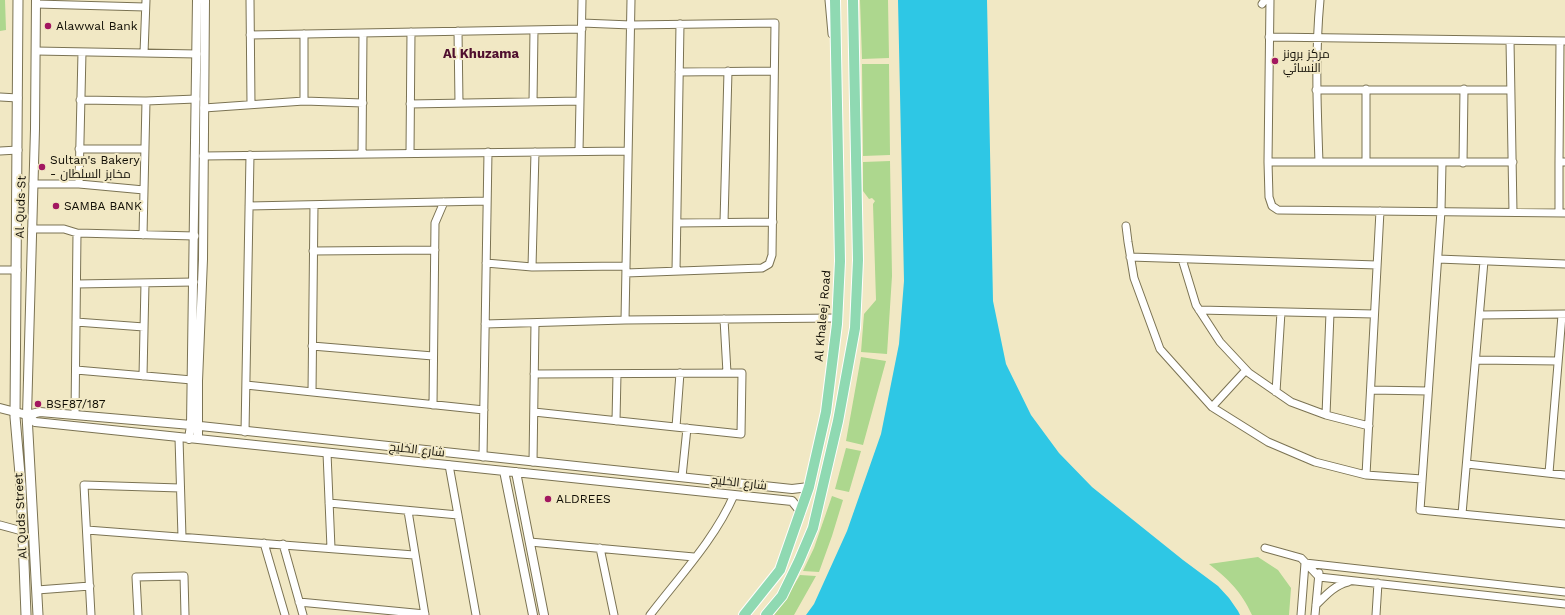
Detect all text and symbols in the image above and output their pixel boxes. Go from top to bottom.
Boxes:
place label: Alawwal Bank [56,19,138,33]
marker: Alawwal Bank [43,21,53,31]
district label: Al Khuzama [443,46,519,62]
place label: مركز برونز النسائي [1283,47,1330,75]
marker: مركز برونز النسائي [1270,56,1280,66]
place label: Sultan's Bakery - مخابز السلطان [50,153,140,181]
marker: Sultan's Bakery - مخابز السلطان [37,162,47,172]
street label: Al Quds St [13,175,29,239]
place label: SAMBA BANK [64,199,142,213]
marker: SAMBA BANK [51,201,61,211]
street label: Al Khaleej Road [812,270,834,362]
place label: BSF87/187 [46,397,105,411]
marker: BSF87/187 [33,399,43,409]
street label: شارع الخليج [388,440,446,460]
street label: Al Quds Street [12,473,30,559]
street label: شارع الخليج [710,473,768,493]
place label: ALDREES [556,492,611,506]
marker: ALDREES [543,494,553,504]

